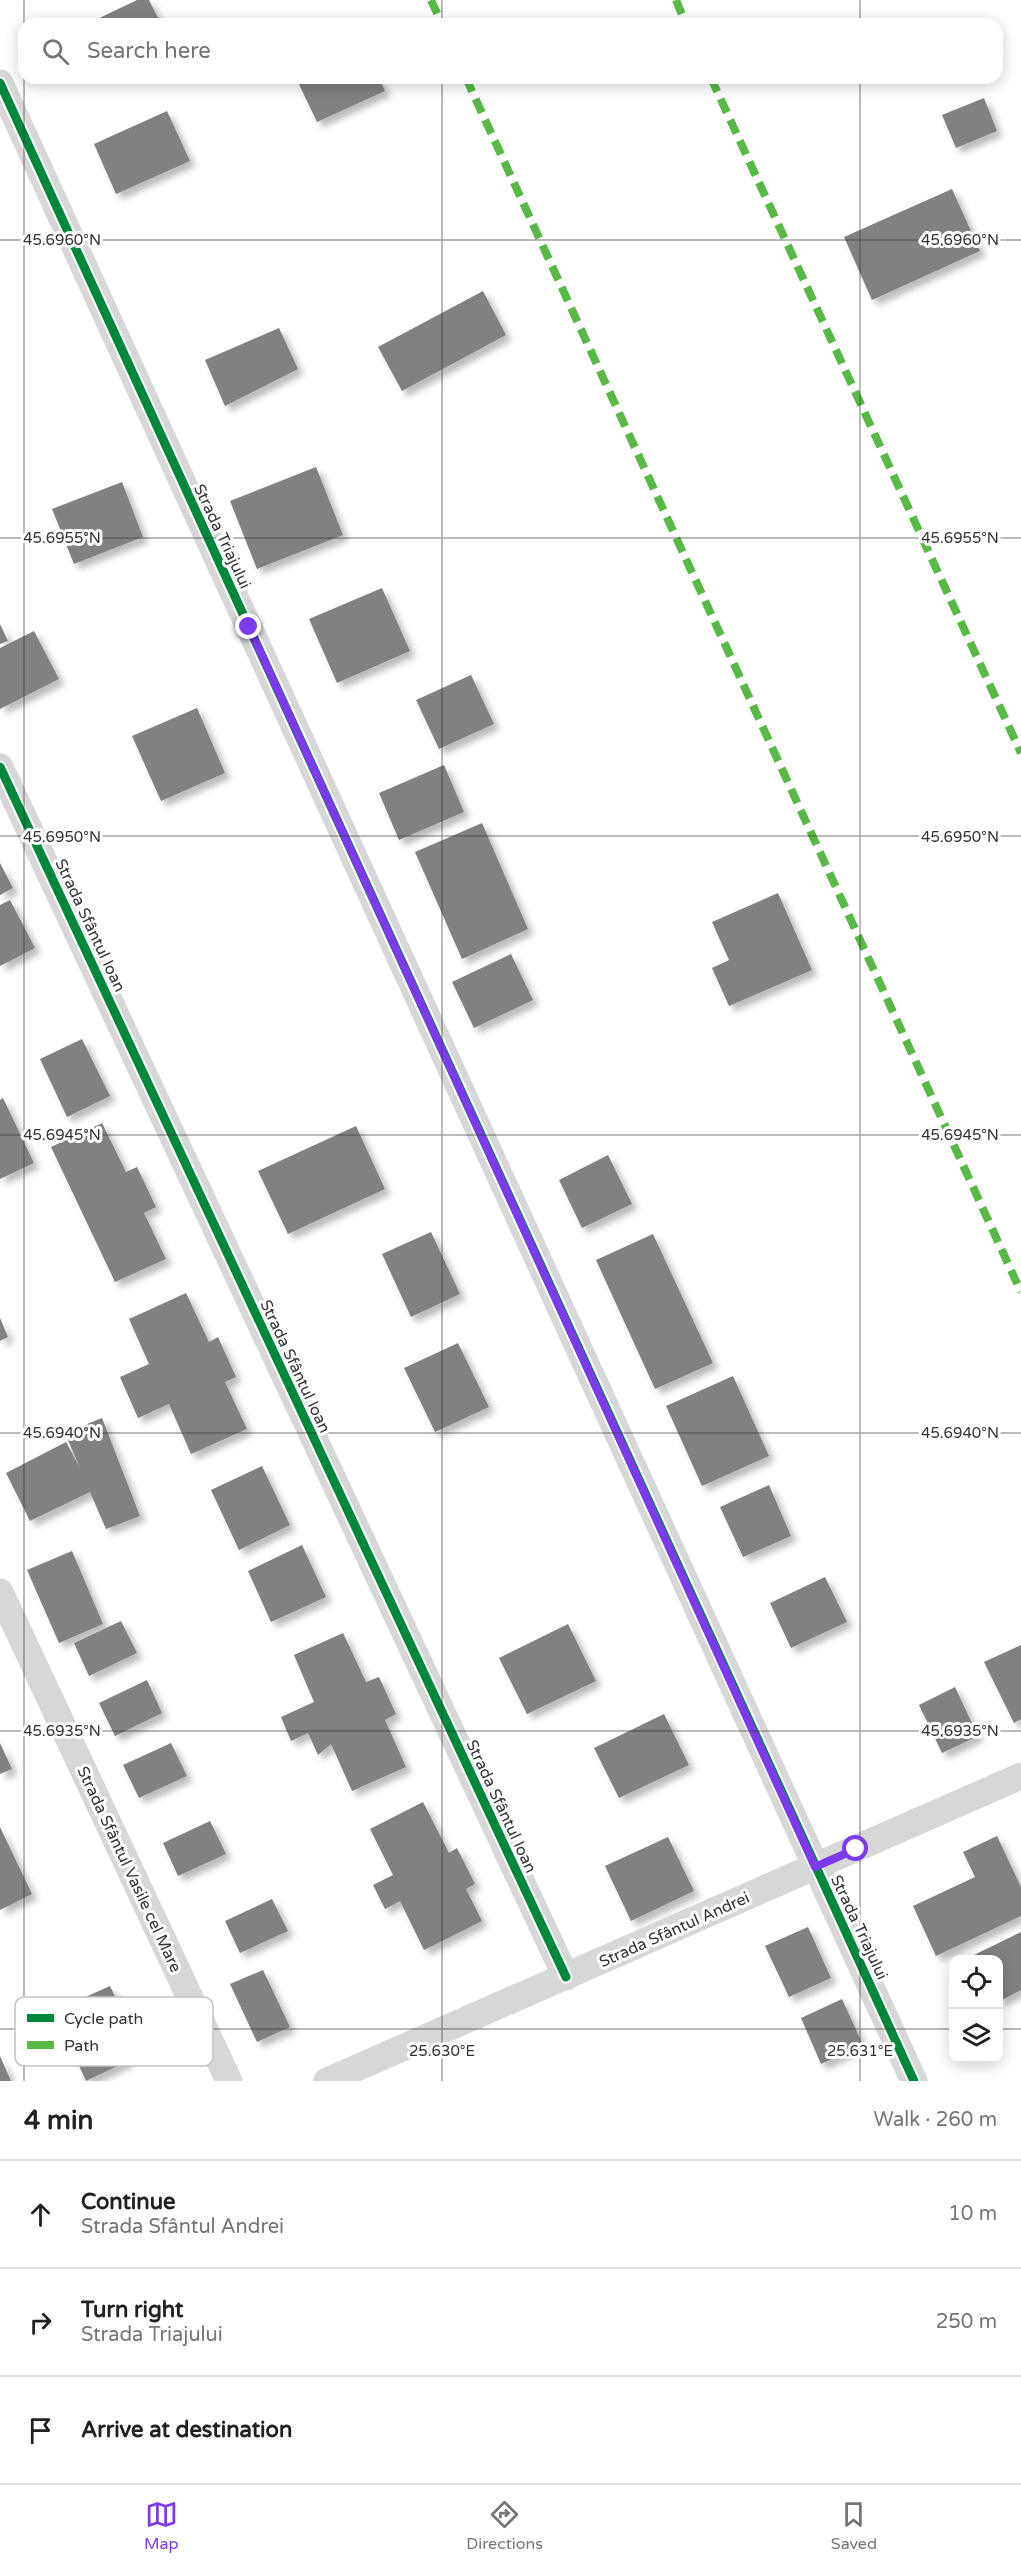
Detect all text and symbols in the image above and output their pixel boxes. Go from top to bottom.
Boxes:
search box [18,18,1003,84]
icon: search [39,35,72,68]
text: Search here [87,38,211,64]
text: 45.6960°N [23,231,101,249]
text: 45.6960°N [921,231,999,249]
street label: Strada Triajului [189,481,255,592]
text: 45.6955°N [23,529,101,547]
text: 45.6955°N [921,529,999,547]
route end [235,613,261,639]
text: 45.6950°N [23,828,101,846]
text: 45.6950°N [921,828,999,846]
street label: Strada Sfântul Ioan [50,856,130,995]
text: 45.6945°N [23,1126,101,1144]
text: 45.6945°N [921,1126,999,1144]
street label: Strada Sfântul Ioan [255,1297,335,1436]
text: 45.6940°N [23,1424,101,1442]
text: 45.6940°N [921,1424,999,1442]
text: 45.6935°N [23,1722,101,1740]
text: 45.6935°N [921,1722,999,1740]
street label: Strada Sfântul Ioan [461,1737,541,1876]
street label: Strada Sfântul Vasile cel Mare [72,1763,186,1976]
route start [842,1835,868,1861]
street label: Strada Triajului [826,1872,892,1983]
street label: Strada Sfântul Andrei [596,1888,753,1972]
map controls [949,1955,1003,2063]
button: locate [949,1955,1003,2009]
legend [15,1997,213,2066]
text: Cycle path [64,2009,143,2029]
button: layers [949,2009,1003,2063]
text: Path [64,2036,99,2056]
text: 25.630°E [409,2042,475,2060]
text: 25.631°E [827,2042,893,2060]
text: 4 min [24,2105,93,2136]
text: Walk · 260 m [874,2108,997,2132]
text: Continue [81,2189,176,2215]
icon: ahead [24,2198,57,2231]
text: 10 m [948,2202,997,2226]
text: Strada Sfântul Andrei [81,2215,284,2239]
text: Turn right [81,2297,183,2323]
icon: right [24,2306,57,2339]
text: 250 m [936,2310,997,2334]
text: Strada Triajului [81,2323,223,2347]
icon: arrive [24,2414,57,2447]
text: Arrive at destination [81,2417,292,2443]
tab: Map [144,2498,178,2554]
tab: Directions [466,2498,543,2554]
tab: Saved [831,2498,877,2554]

